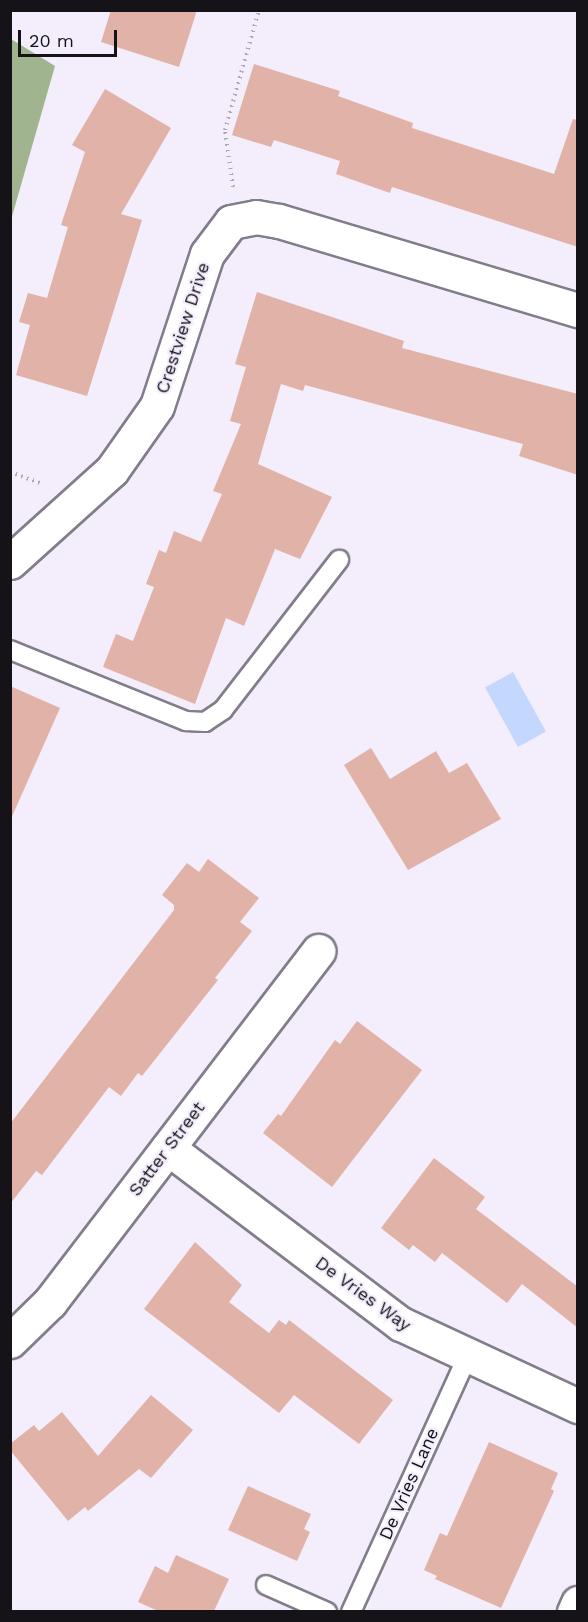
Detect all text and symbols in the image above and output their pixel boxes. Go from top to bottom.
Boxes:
scale bar [21,18,120,56]
text: 20 m [29,30,74,51]
street label: Crestview Drive [152,259,214,397]
street label: Satter Street [124,1097,210,1201]
street label: De Vries Way [310,1252,416,1336]
street label: De Vries Lane [374,1424,444,1544]

